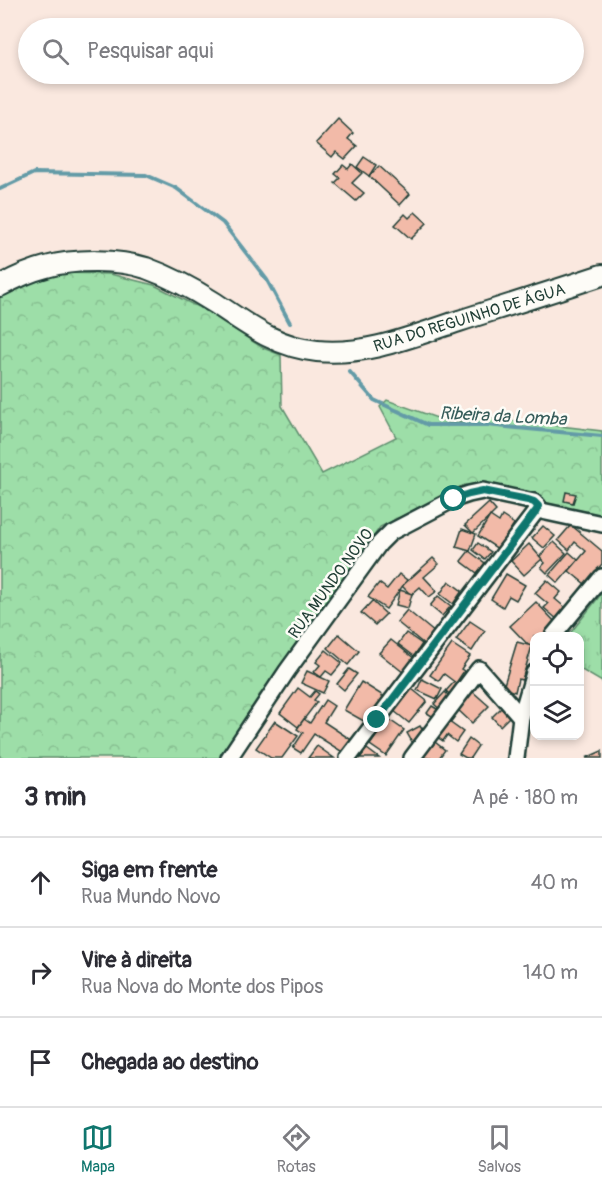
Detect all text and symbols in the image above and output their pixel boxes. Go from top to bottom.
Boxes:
search box [18,18,584,84]
icon: search [39,35,72,68]
text: Pesquisar aqui [87,37,213,65]
street label: RUA DO REGUINHO DE ÁGUA [371,279,568,357]
water label: Ribeira da Lomba [439,402,569,431]
route start [440,485,466,511]
street label: RUA MUNDO NOVO [284,525,377,642]
map controls [530,632,584,740]
button: locate [530,632,584,686]
button: layers [530,686,584,740]
route end [363,706,389,732]
text: 3 min [24,781,86,813]
text: A pé · 180 m [472,785,578,810]
text: Siga em frente [81,856,217,884]
icon: ahead [24,866,57,899]
text: 40 m [531,870,578,895]
text: Rua Mundo Novo [81,884,221,909]
text: Vire à direita [81,946,192,974]
icon: right [24,956,57,989]
text: 140 m [523,960,578,985]
text: Rua Nova do Monte dos Pipos [81,974,323,999]
icon: arrive [24,1046,57,1079]
text: Chegada ao destino [81,1048,259,1076]
tab: Mapa [81,1121,115,1177]
tab: Rotas [277,1121,316,1177]
tab: Salvos [478,1121,521,1177]

